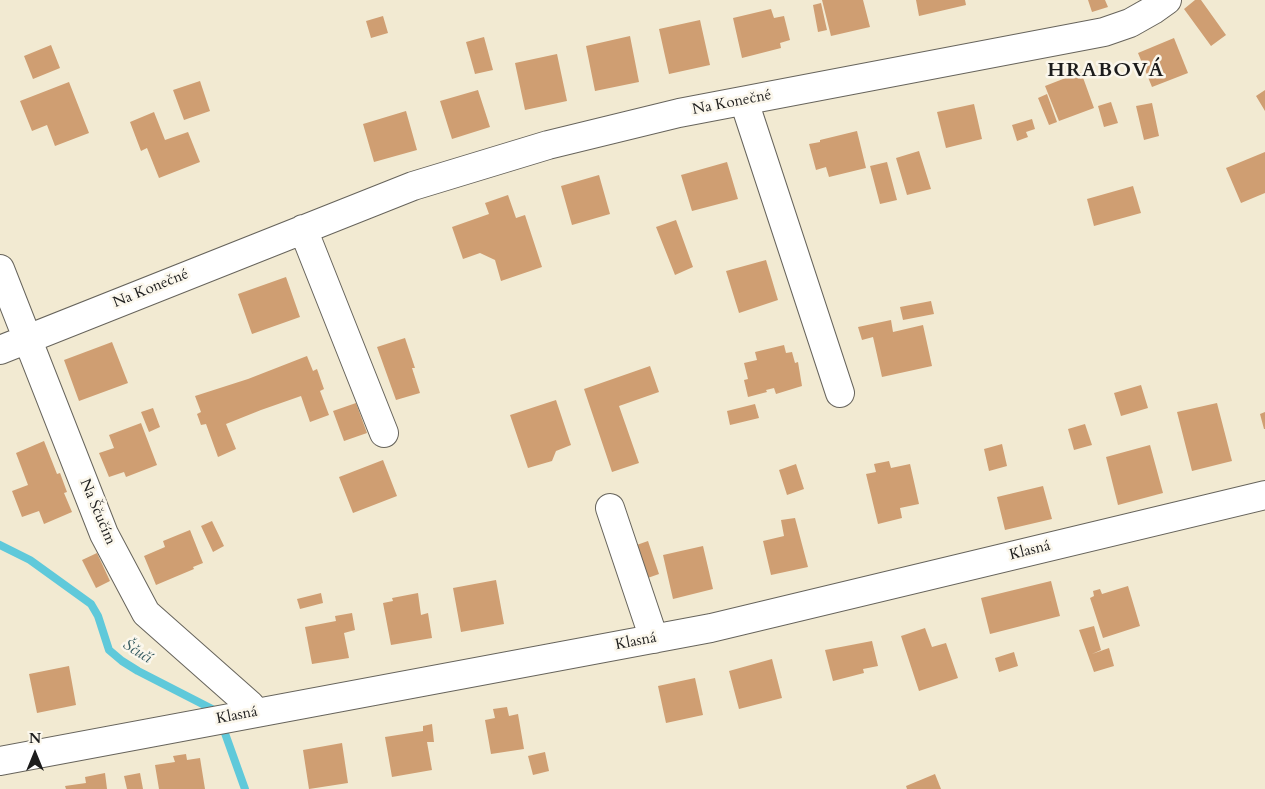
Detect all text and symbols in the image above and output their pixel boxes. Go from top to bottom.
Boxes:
district label: HRABOVÁ [1046,59,1166,83]
street label: Na Konečné [691,87,773,119]
street label: Na Konečné [110,266,192,312]
street label: Na Ščučím [75,476,119,548]
street label: Klasná [1008,537,1052,565]
street label: Klasná [614,629,658,655]
water label: Ščučí [119,636,155,668]
street label: Klasná [215,703,259,729]
north arrow [10,729,60,779]
text: N [29,729,41,748]

